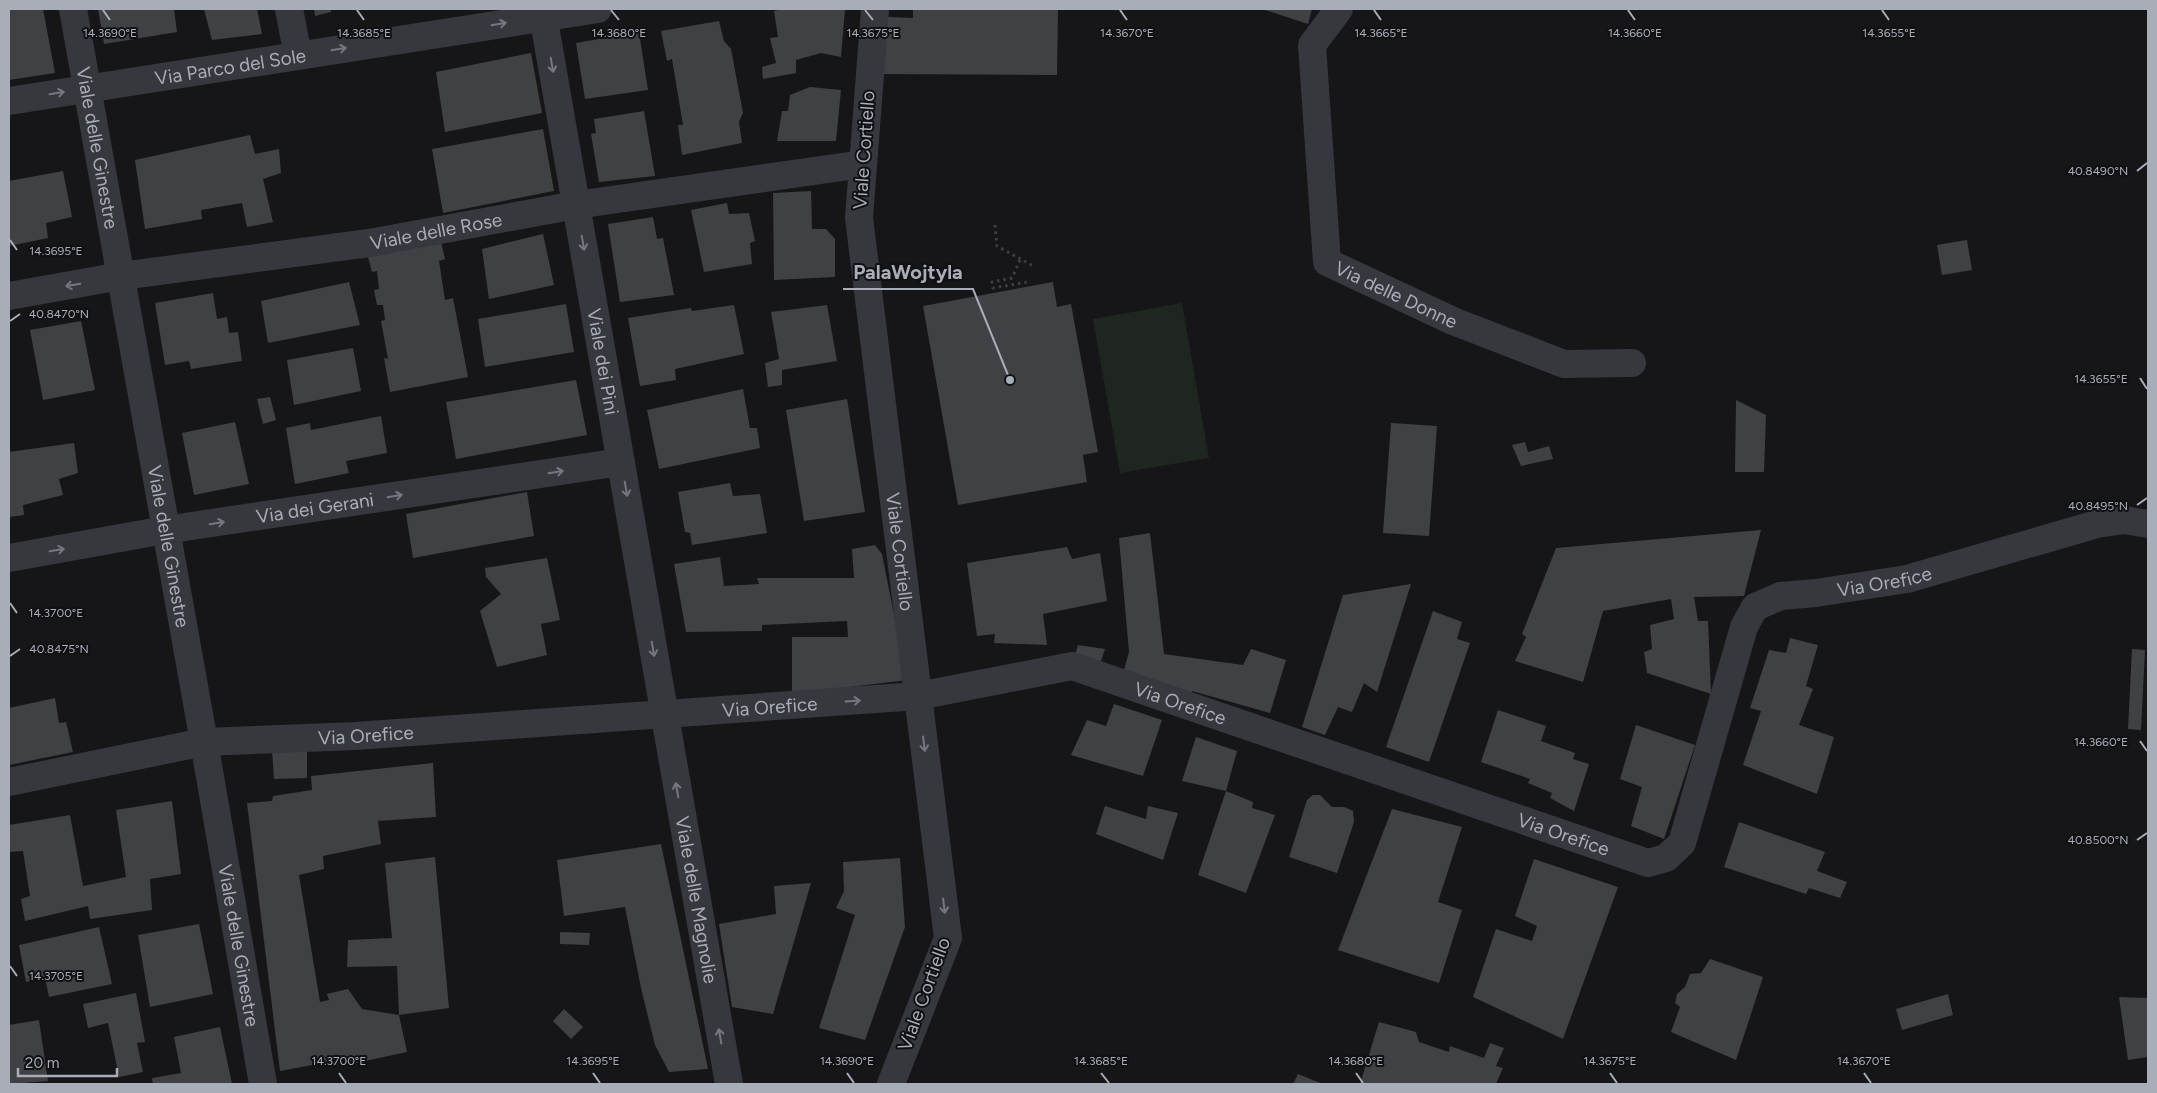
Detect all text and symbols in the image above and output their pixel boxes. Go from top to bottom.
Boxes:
one-way arrow [491,19,507,29]
text: 14.3690°E [83,26,137,40]
text: 14.3685°E [337,26,391,40]
text: 14.3680°E [592,26,646,40]
text: 14.3675°E [846,26,900,40]
text: 14.3670°E [1100,26,1154,40]
text: 14.3665°E [1354,26,1408,40]
text: 14.3660°E [1608,26,1662,40]
text: 14.3655°E [1862,26,1916,40]
street label: Via Parco del Sole [153,43,307,90]
one-way arrow [330,44,346,54]
one-way arrow [547,57,557,73]
street label: Viale delle Ginestre [72,65,124,231]
one-way arrow [49,88,65,98]
street label: Viale Cortiello [848,90,880,210]
text: 40.8490°N [2068,164,2128,178]
street label: Viale delle Rose [368,207,504,254]
one-way arrow [578,234,588,250]
text: 14.3695°E [29,244,83,258]
callout: PalaWojtyla [843,254,973,289]
street label: Via delle Donne [1331,256,1461,333]
text: PalaWojtyla [853,260,963,284]
one-way arrow [65,280,81,290]
text: 40.8470°N [29,307,89,321]
street label: Viale dei Pini [583,307,624,417]
text: 14.3655°E [2074,372,2128,386]
street label: Viale delle Ginestre [143,464,195,629]
one-way arrow [547,467,563,477]
one-way arrow [621,481,631,497]
street label: Via dei Gerani [254,488,375,528]
one-way arrow [387,491,403,501]
street label: Viale Cortiello [882,491,919,612]
text: 40.8495°N [2068,499,2128,513]
one-way arrow [209,517,225,527]
one-way arrow [48,544,64,554]
street label: Via Orefice [1835,561,1934,601]
text: 14.3700°E [29,606,83,620]
one-way arrow [649,641,659,657]
text: 40.8475°N [29,642,89,656]
street label: Via Orefice [1131,677,1229,729]
street label: Via Orefice [721,692,818,721]
one-way arrow [844,696,860,705]
street label: Via Orefice [318,720,414,749]
text: 14.3660°E [2074,735,2128,749]
one-way arrow [919,736,929,752]
one-way arrow [672,782,682,798]
street label: Via Orefice [1515,808,1613,860]
street label: Viale delle Magnolie [671,814,723,985]
text: 40.8500°N [2067,833,2129,847]
street label: Viale delle Ginestre [214,862,264,1028]
one-way arrow [939,897,949,913]
street label: Viale Cortiello [893,934,955,1054]
text: 14.3705°E [29,969,83,983]
one-way arrow [715,1029,725,1045]
scale bar [18,1046,116,1078]
text: 20 m [25,1054,59,1072]
text: 14.3700°E [312,1054,366,1068]
text: 14.3695°E [566,1054,620,1068]
text: 14.3690°E [820,1054,874,1068]
text: 14.3685°E [1074,1054,1128,1068]
text: 14.3680°E [1329,1054,1383,1068]
text: 14.3675°E [1583,1054,1637,1068]
text: 14.3670°E [1837,1054,1891,1068]

